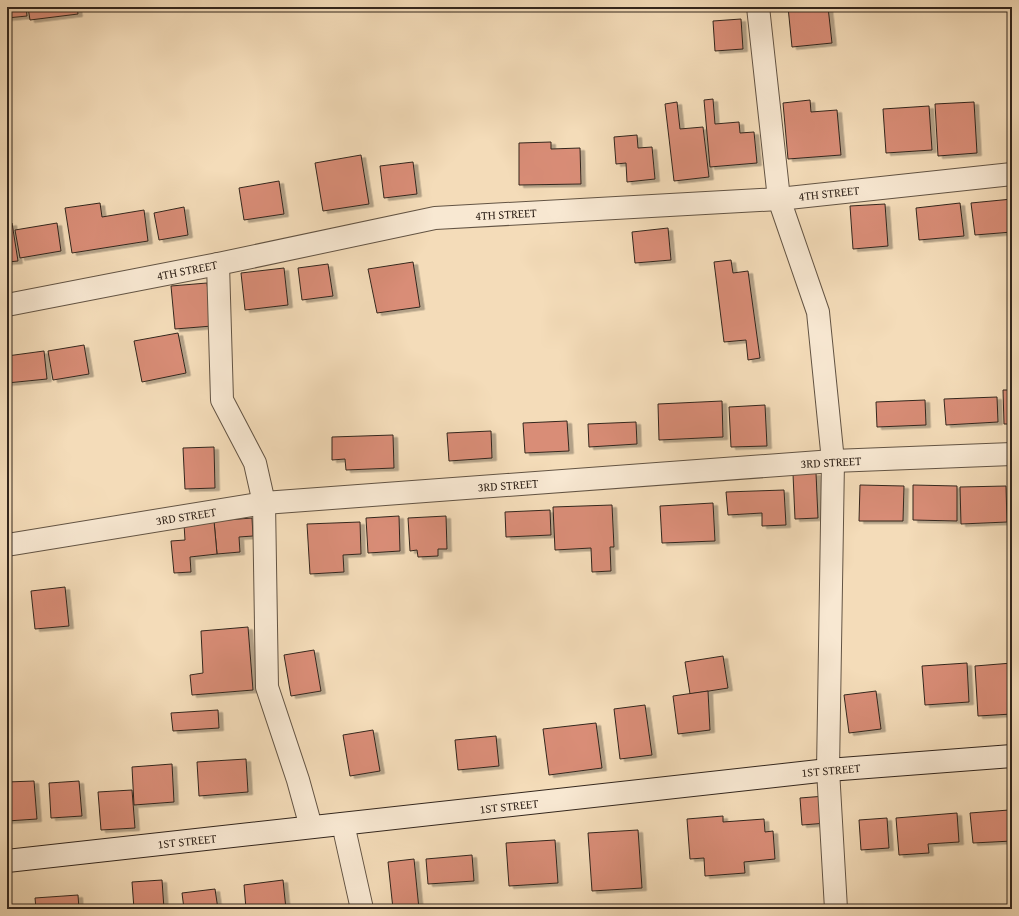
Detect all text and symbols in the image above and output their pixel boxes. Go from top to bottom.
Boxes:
street label: 4TH STREET [798,181,861,205]
street label: 4TH STREET [475,204,537,224]
street label: 4TH STREET [155,256,219,284]
street label: 3RD STREET [800,452,862,472]
street label: 3RD STREET [477,474,539,496]
street label: 3RD STREET [155,503,218,529]
street label: 1ST STREET [801,759,862,781]
street label: 1ST STREET [479,794,540,818]
street label: 1ST STREET [157,829,218,853]

